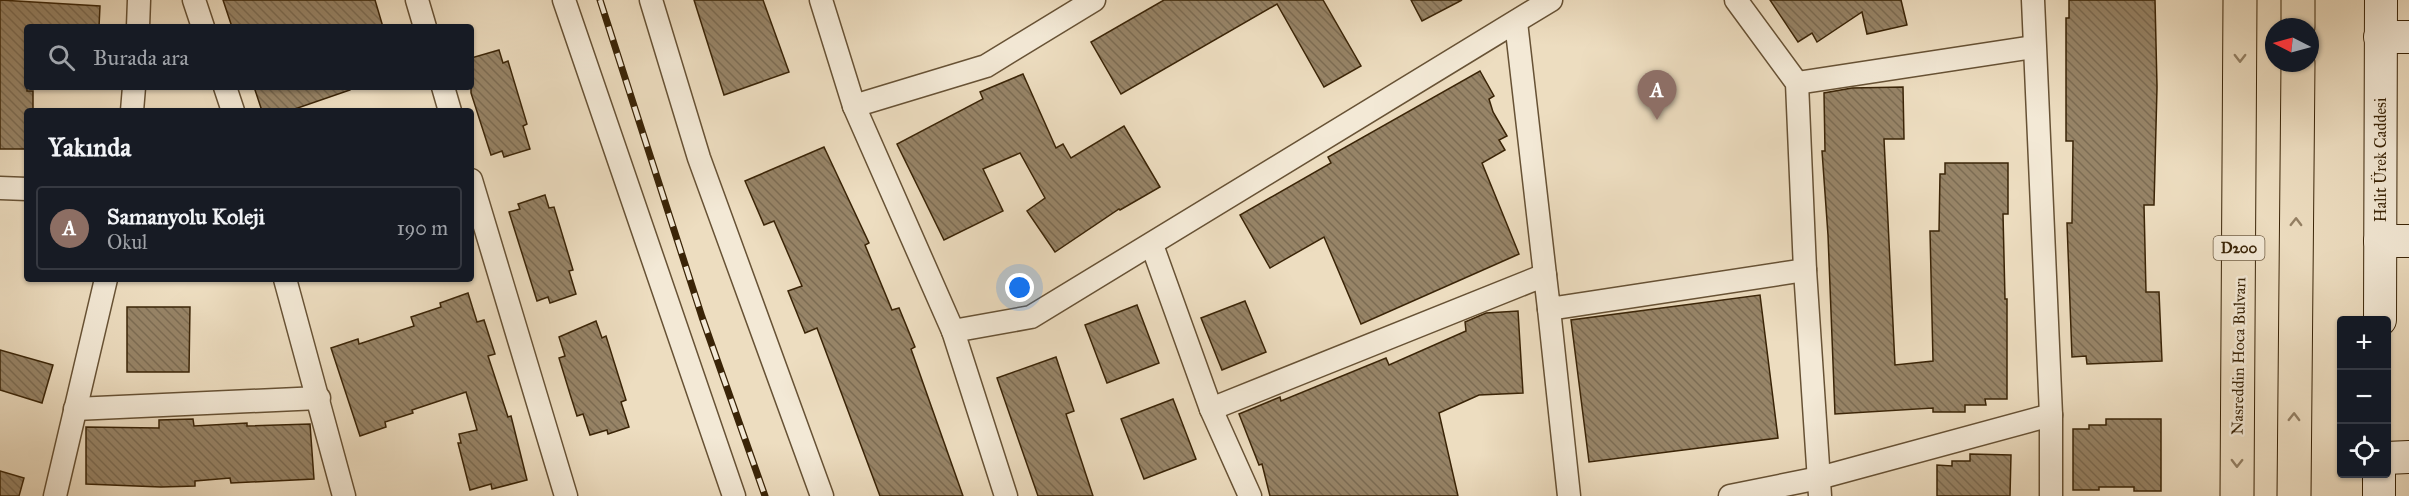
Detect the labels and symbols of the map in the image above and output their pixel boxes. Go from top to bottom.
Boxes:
north arrow [2265,18,2319,72]
one-way arrow [2234,54,2246,63]
pin: A [1638,70,1676,120]
street label: Halit Ürek Caddesi [2370,97,2390,222]
one-way arrow [2290,217,2302,226]
road number: D200 [2214,236,2264,260]
your location [1005,273,1034,302]
street label: Nasreddin Hoca Bulvarı [2228,276,2249,435]
one-way arrow [2288,412,2300,421]
one-way arrow [2231,459,2243,468]

